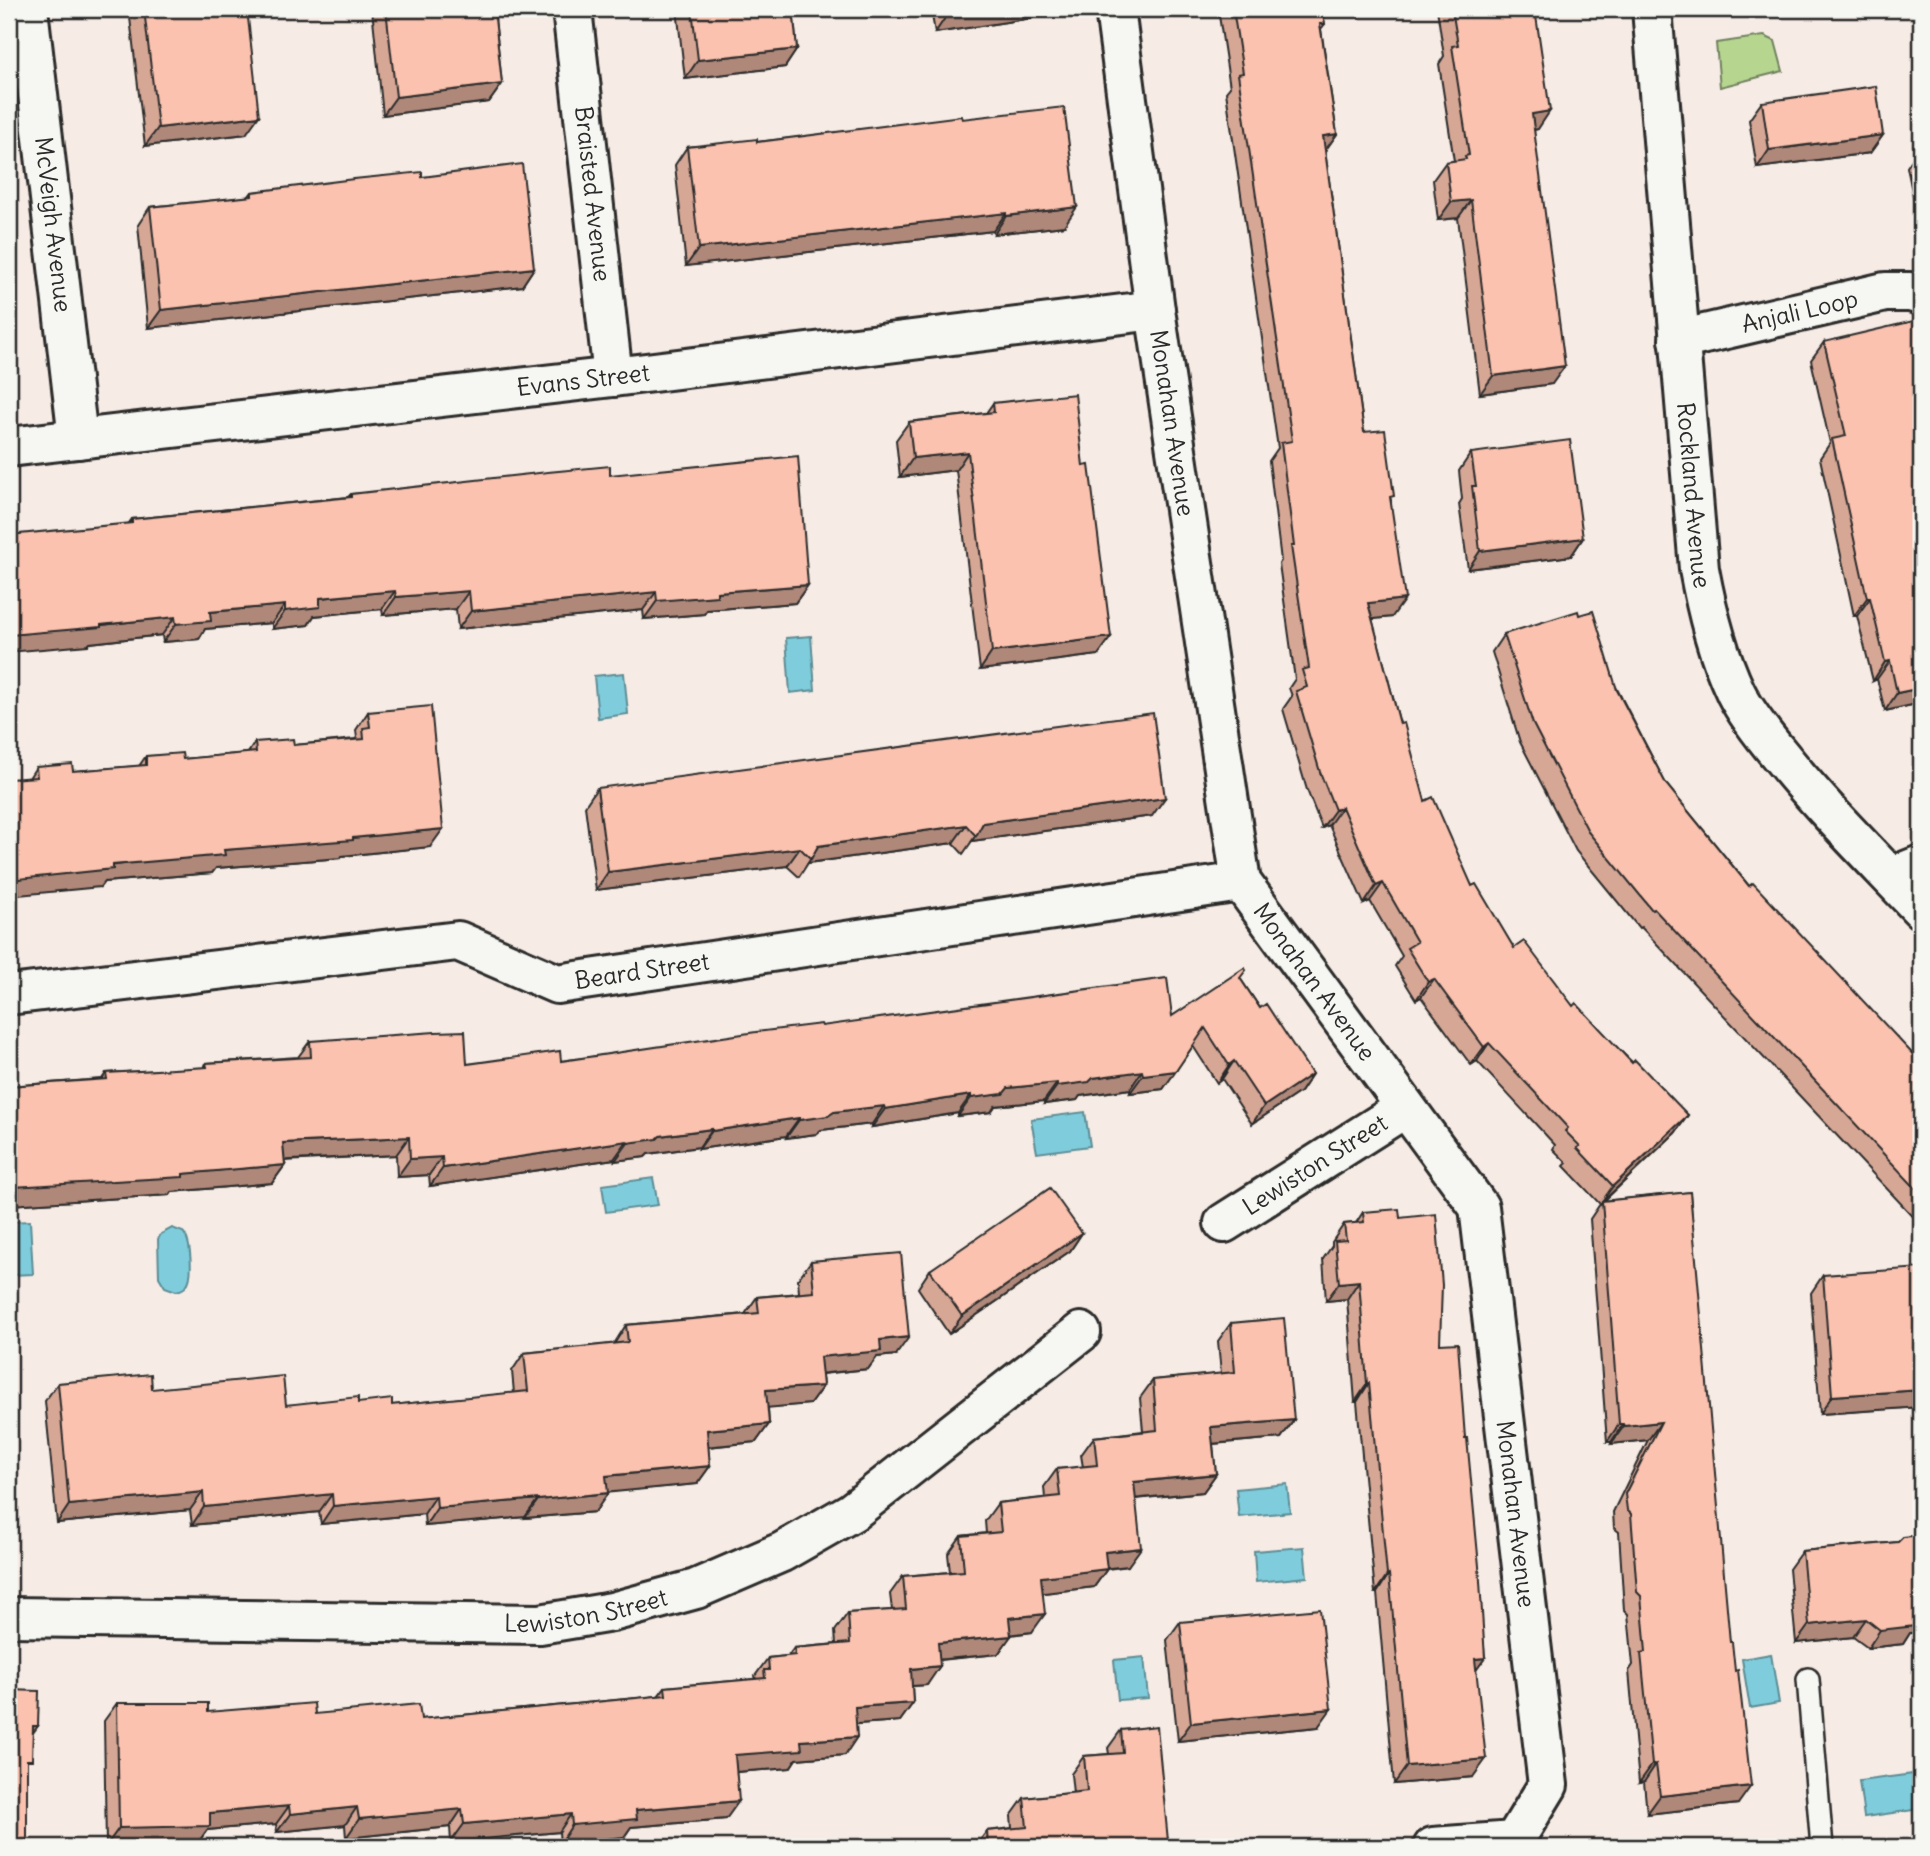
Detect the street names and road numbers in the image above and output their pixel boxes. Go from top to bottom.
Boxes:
street label: Braisted Avenue [569,104,618,283]
street label: McVeigh Avenue [29,135,79,314]
street label: Anjali Loop [1738,283,1861,339]
street label: Monahan Avenue [1144,328,1202,518]
street label: Evans Street [515,357,651,402]
street label: Rockland Avenue [1671,401,1718,591]
street label: Monahan Avenue [1247,897,1383,1066]
street label: Beard Street [572,945,711,995]
street label: Lewiston Street [1237,1107,1393,1221]
street label: Monahan Avenue [1491,1419,1543,1609]
street label: Lewiston Street [504,1582,671,1638]

